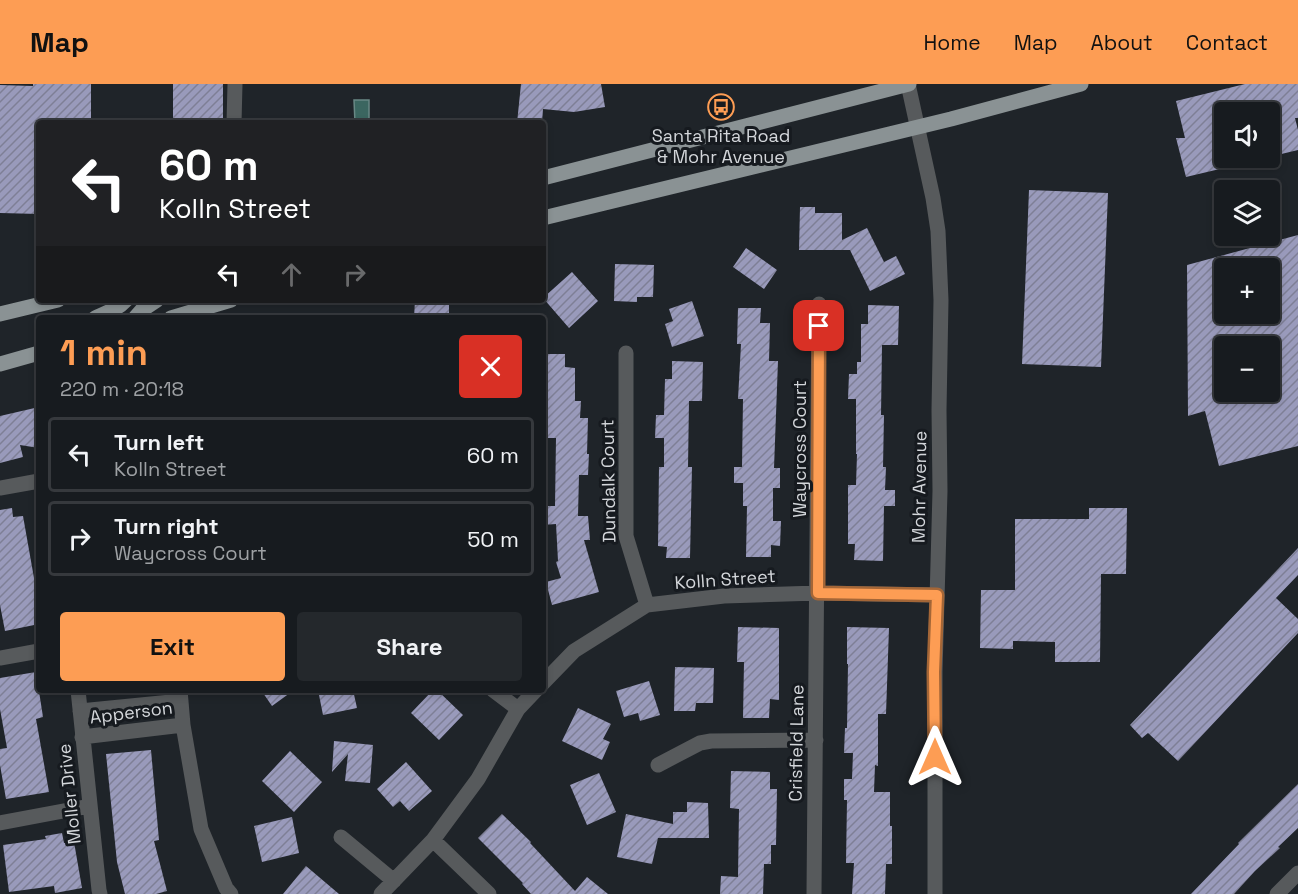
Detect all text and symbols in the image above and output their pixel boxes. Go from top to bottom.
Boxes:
text: Map [30,24,89,60]
text: Home [923,29,981,56]
text: Map [1014,29,1058,56]
text: About [1091,29,1153,56]
text: Contact [1186,29,1268,56]
bus stop icon: Santa Rita Road & Mohr Avenue [706,92,736,122]
map controls [1214,102,1280,402]
button: sound [1214,102,1280,168]
place label: Santa Rita Road & Mohr Avenue [652,124,790,168]
text: 60 m [159,139,259,192]
icon: left [60,144,138,222]
button: layers [1214,180,1280,246]
text: Kolln Street [159,191,311,226]
icon: left [212,258,245,291]
icon: ahead [275,258,308,291]
icon: right [338,258,371,291]
button: + [1214,258,1280,324]
pin [793,300,844,351]
icon: arrive [802,309,835,342]
text: 1 min [60,330,148,376]
button: close [459,335,522,398]
button: − [1214,336,1280,402]
text: 220 m · 20:18 [60,376,184,402]
street label: Waycross Court [788,380,811,518]
street label: Dundalk Court [595,419,621,543]
text: Turn left [114,428,204,456]
street label: Mohr Avenue [907,431,931,543]
icon: left [63,438,96,471]
text: 60 m [467,441,519,469]
text: Kolln Street [114,456,226,482]
text: Turn right [114,512,219,540]
icon: right [63,522,96,555]
text: 50 m [467,525,519,553]
text: Waycross Court [114,540,267,566]
street label: Kolln Street [674,564,776,594]
button: Exit [60,612,285,681]
button: Share [297,612,522,681]
street label: Crisfield Lane [783,684,809,802]
street label: Apperson [88,696,174,728]
position arrow [903,725,967,789]
street label: Moller Drive [52,743,86,845]

